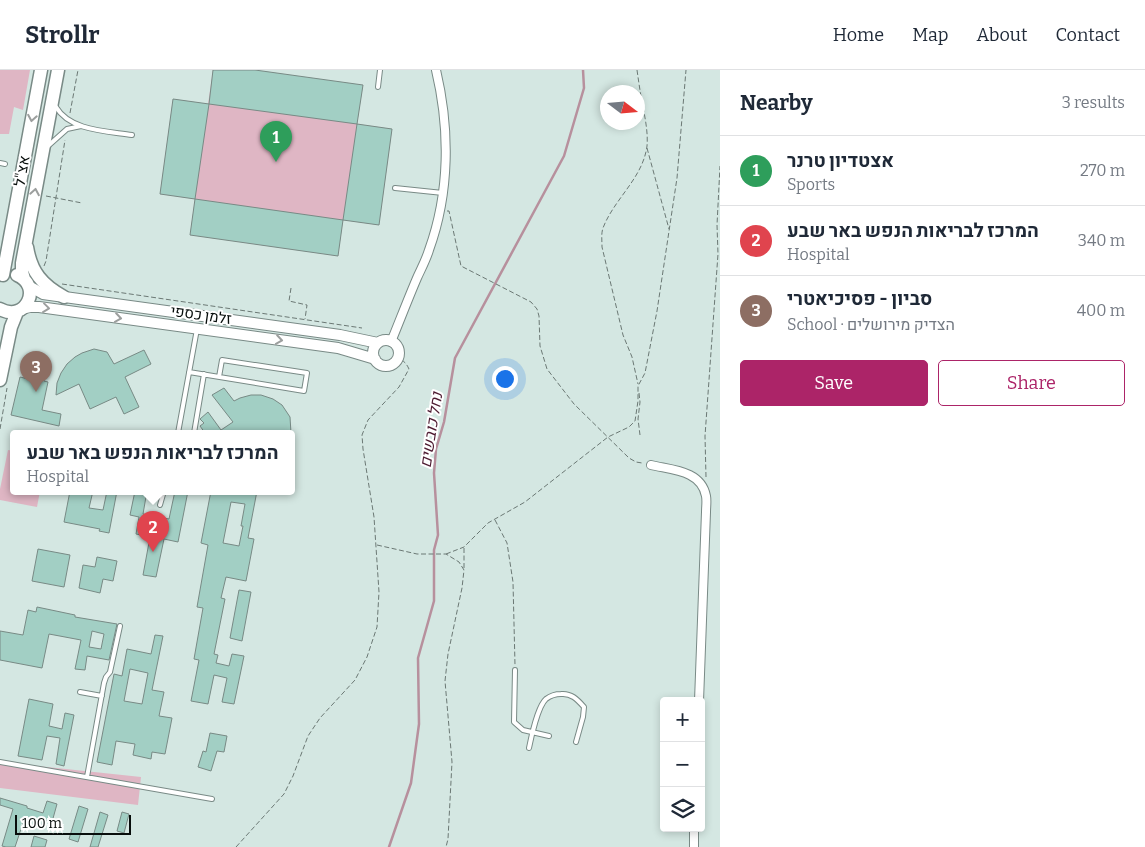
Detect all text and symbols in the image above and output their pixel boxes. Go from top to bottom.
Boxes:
text: Strollr [25,21,100,49]
text: Home [833,24,884,46]
text: Map [912,24,948,46]
text: About [976,24,1027,46]
text: Contact [1055,24,1120,46]
north arrow [600,85,645,130]
text: Nearby [740,90,813,116]
text: 3 results [1062,93,1125,112]
one-way arrow [27,114,38,122]
pin: 1 [260,121,292,162]
text: אצטדיון טרנר [787,149,894,172]
street label: אצ"ל [10,154,34,188]
text: 1 [753,161,759,180]
text: 270 m [1080,161,1125,180]
text: Sports [787,175,835,194]
one-way arrow [30,187,40,196]
text: המרכז לבריאות הנפש באר שבע [787,219,1039,242]
text: 2 [751,231,761,250]
text: 340 m [1078,231,1125,250]
text: Hospital [787,245,850,264]
text: סביון - פסיכיאטרי [787,287,932,310]
text: 3 [751,301,761,320]
text: 400 m [1077,301,1125,320]
one-way arrow [42,302,50,313]
street label: זלמן כספי [169,302,233,328]
one-way arrow [114,313,122,323]
text: School · הצדיק מירושלים [787,315,955,334]
one-way arrow [275,334,283,345]
pin: 3 [20,351,52,392]
button: Save [740,360,928,406]
button: Share [938,360,1125,406]
your location [492,366,518,392]
water label: נחל כובשים [416,390,447,469]
popup [10,430,295,495]
text: המרכז לבריאות הנפש באר שבע [27,441,278,464]
text: Hospital [27,467,89,486]
pin: 2 [137,511,169,552]
map controls [660,697,705,832]
button: + [660,697,705,742]
button: − [660,742,705,787]
button: layers [660,787,705,832]
scale bar [15,812,131,835]
text: 100 m [22,815,62,832]

